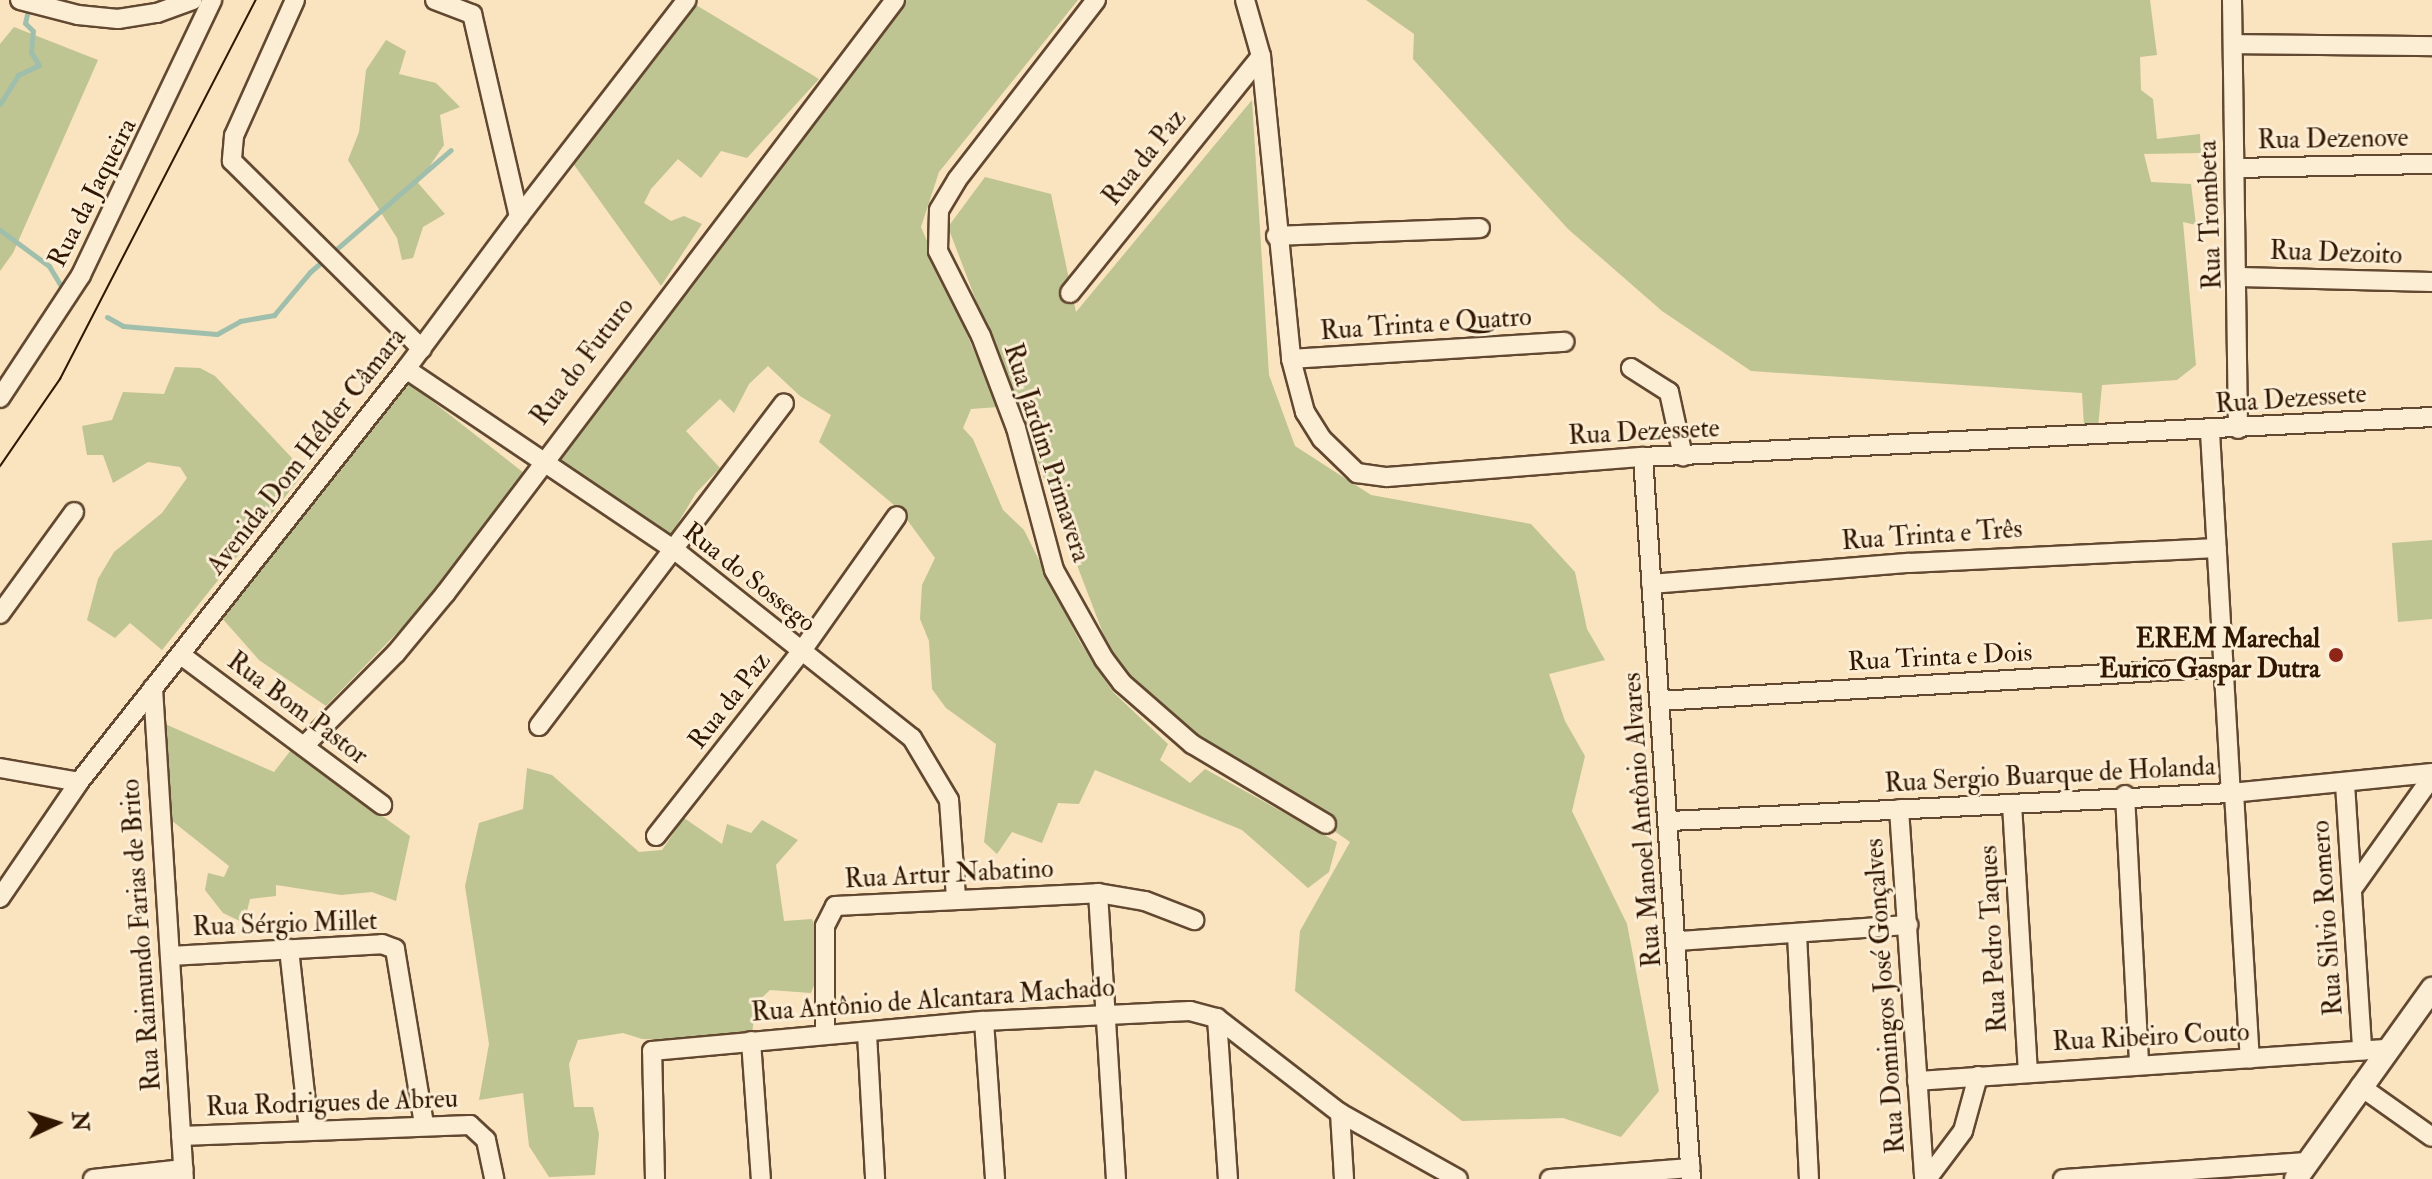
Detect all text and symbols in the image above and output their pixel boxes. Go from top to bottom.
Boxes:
street label: Rua da Paz [1097,104,1193,212]
street label: Rua da Jaqueira [42,113,144,273]
street label: Rua Dezenove [2257,123,2409,157]
street label: Rua Trombeta [2193,140,2229,290]
street label: Rua Dezoito [2269,236,2403,272]
street label: Rua do Futuro [525,292,641,432]
street label: Rua Trinta e Quatro [1319,302,1533,348]
street label: Avenida Dom Hélder Câmara [201,322,413,582]
street label: Rua Jardim Primavera [996,340,1096,566]
street label: Rua Dezessete [2214,379,2368,421]
street label: Rua Dezessete [1568,413,1720,453]
street label: Rua Trinta e Três [1841,514,2023,558]
street label: Rua do Sossego [676,517,822,639]
place label: EREM Marechal Eurico Gaspar Dutra [2099,624,2320,686]
street label: Rua Trinta e Dois [1847,638,2033,678]
street label: Rua Bom Pastor [221,646,373,772]
street label: Rua da Paz [682,646,778,756]
marker: EREM Marechal Eurico Gaspar Dutra [2327,646,2345,664]
street label: Rua Manoel Antônio Alvares [1617,671,1669,969]
street label: Rua Sergio Buarque de Holanda [1884,752,2216,800]
street label: Rua Raimundo Farias de Brito [116,778,168,1092]
street label: Rua Silvio Romero [2306,819,2350,1017]
street label: Rua Domingos José Gonçalves [1859,837,1913,1155]
street label: Rua Pedro Taques [1974,844,2014,1034]
street label: Rua Artur Nabatino [844,854,1054,896]
street label: Rua Sérgio Millet [192,906,378,944]
street label: Rua Antônio de Alcantara Machado [750,973,1116,1029]
street label: Rua Ribeiro Couto [2052,1017,2250,1059]
north arrow [16,1083,96,1163]
street label: Rua Rodrigues de Abreu [205,1084,459,1124]
text: N [65,1111,95,1132]

